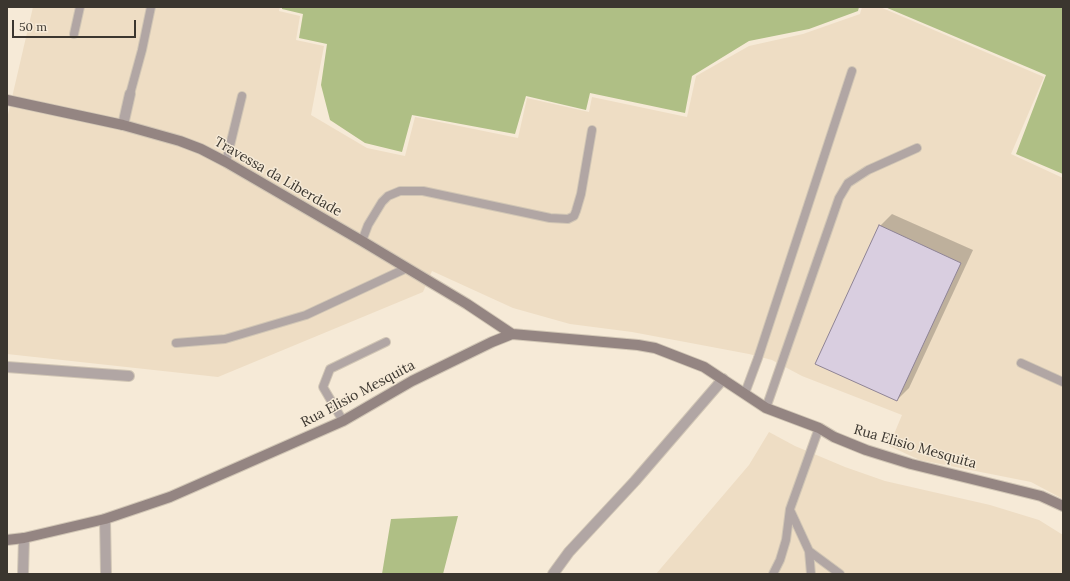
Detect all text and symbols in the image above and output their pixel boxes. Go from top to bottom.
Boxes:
scale bar [14,12,138,38]
text: 50 m [19,19,47,34]
street label: Travessa da Liberdade [211,134,345,220]
street label: Rua Elisio Mesquita [298,357,418,431]
street label: Rua Elisio Mesquita [852,421,978,473]

